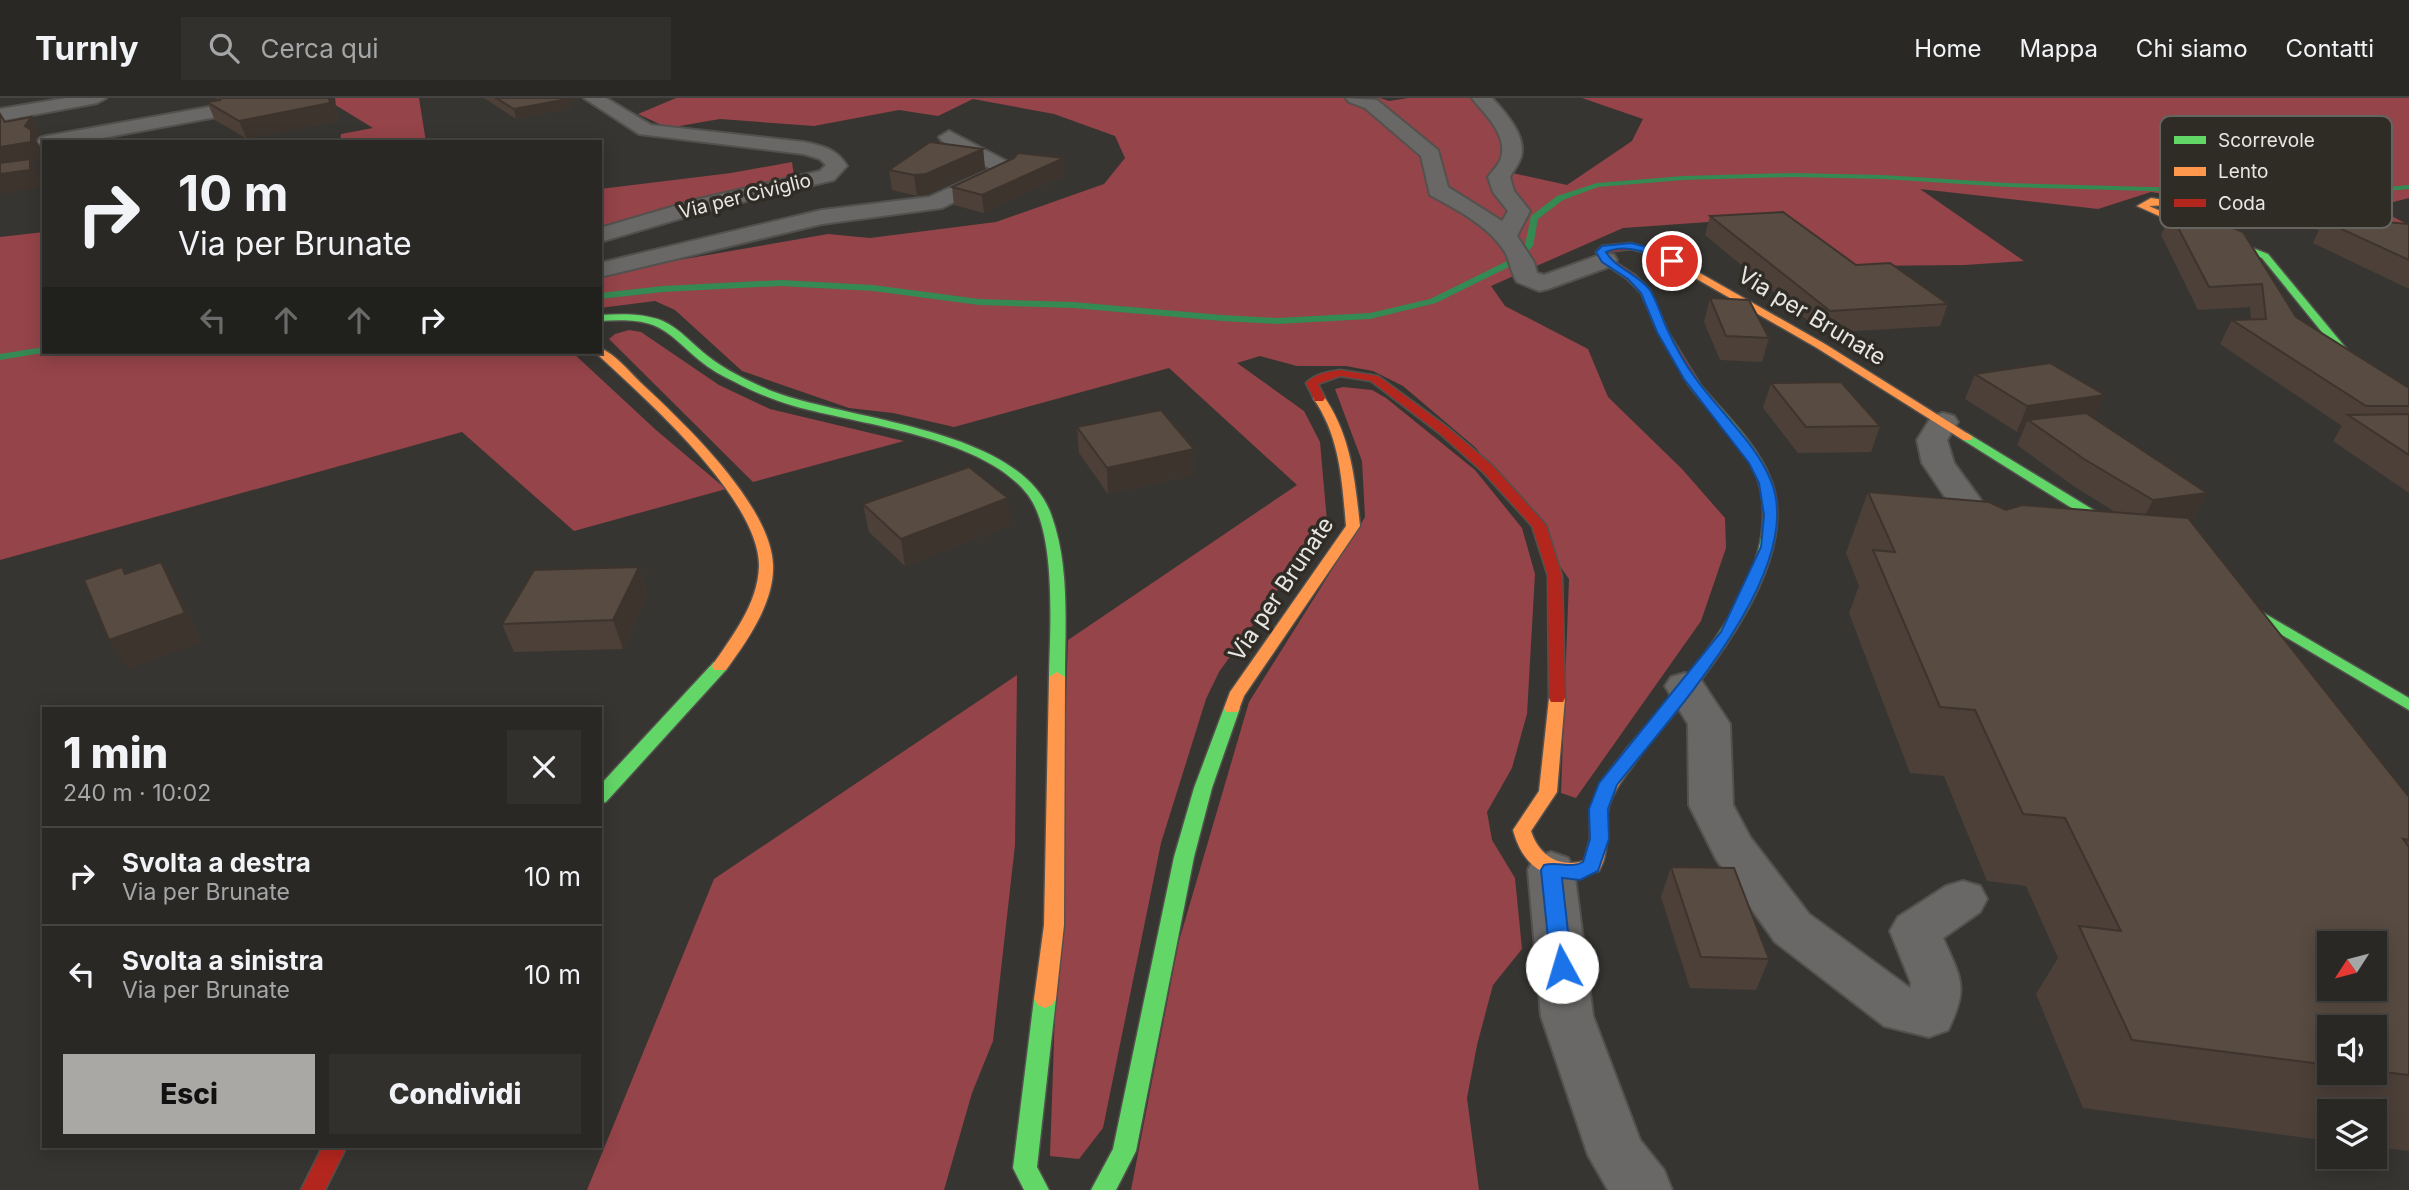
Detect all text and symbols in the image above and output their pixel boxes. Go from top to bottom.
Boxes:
search box [181,17,671,80]
text: Turnly [35,28,139,68]
icon: search [205,29,243,67]
text: Cerca qui [261,33,379,64]
text: Home [1914,34,1982,63]
text: Mappa [2020,34,2098,63]
text: Chi siamo [2136,34,2248,63]
text: Contatti [2286,34,2374,63]
legend [2160,116,2392,228]
text: Scorrevole [2218,129,2315,152]
text: Lento [2218,160,2268,183]
text: 10 m [178,164,289,223]
icon: right [63,168,154,259]
street label: Via per Civiglio [677,169,813,223]
text: Coda [2218,192,2266,215]
text: Via per Brunate [178,224,412,263]
pin [1642,231,1702,291]
icon: arrive [1653,242,1691,280]
street label: Via per Brunate [1733,261,1891,371]
icon: left [194,301,232,339]
icon: ahead [267,301,305,339]
icon: ahead [340,301,378,339]
icon: right [413,301,451,339]
street label: Via per Brunate [1222,512,1340,666]
text: 1 min [63,727,168,778]
button: close [507,730,581,804]
text: 240 m · 10:02 [63,779,211,807]
text: Svolta a destra [122,847,311,878]
icon: right [63,857,101,895]
text: 10 m [524,861,581,892]
text: Via per Brunate [122,878,290,906]
position arrow [1525,930,1599,1004]
north arrow [2317,931,2387,1001]
map controls [2317,931,2387,1169]
text: Svolta a sinistra [122,945,324,976]
icon: left [63,955,101,993]
text: 10 m [524,959,581,990]
text: Via per Brunate [122,976,290,1004]
button: sound [2317,1015,2387,1085]
button: Esci [63,1054,315,1134]
button: Condividi [329,1054,581,1134]
button: layers [2317,1099,2387,1169]

